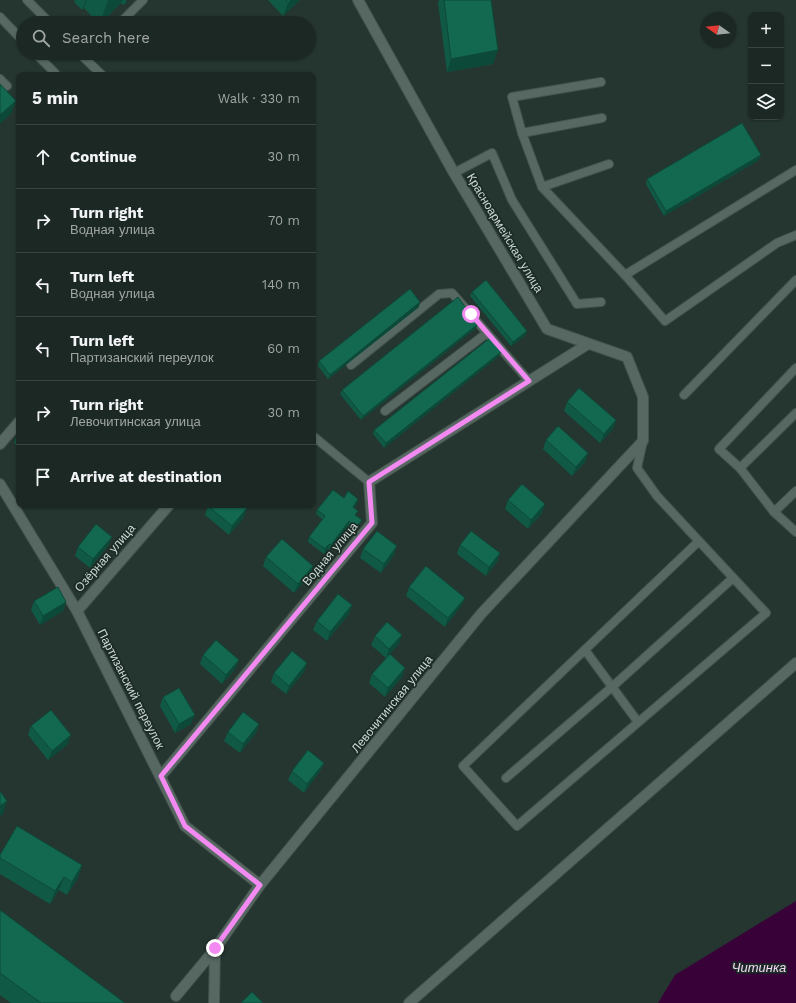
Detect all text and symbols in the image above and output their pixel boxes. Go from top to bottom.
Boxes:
north arrow [700,12,736,48]
map controls [748,12,784,120]
button: + [748,12,784,48]
search box [16,16,316,60]
icon: search [30,27,52,49]
text: Search here [62,29,150,47]
button: − [748,48,784,84]
button: layers [748,84,784,120]
text: 5 min [32,88,78,108]
text: Walk · 330 m [218,91,300,106]
icon: ahead [32,146,54,168]
text: Continue [70,148,137,166]
text: 30 m [268,149,300,164]
street label: Красноармейская улица [464,171,546,295]
text: Turn right [70,204,143,222]
icon: right [32,210,54,232]
text: 70 m [268,213,300,228]
text: Водная улица [70,222,155,237]
text: Turn left [70,268,134,286]
icon: left [32,274,54,296]
text: 140 m [262,277,300,292]
text: Водная улица [70,286,155,301]
route start [462,305,480,323]
text: Turn left [70,332,134,350]
icon: left [32,338,54,360]
text: 60 m [267,341,300,356]
text: Партизанский переулок [70,350,214,365]
text: Turn right [70,396,143,414]
icon: right [32,402,54,424]
text: 30 m [268,405,300,420]
text: Левочитинская улица [70,414,201,429]
icon: arrive [32,466,54,488]
text: Arrive at destination [70,468,222,486]
street label: Водная улица [299,519,361,588]
street label: Озёрная улица [72,521,138,595]
street label: Партизанский переулок [95,627,168,752]
street label: Левочитинская улица [349,652,436,755]
route end [206,939,224,957]
water label: Читинка [732,960,786,975]

